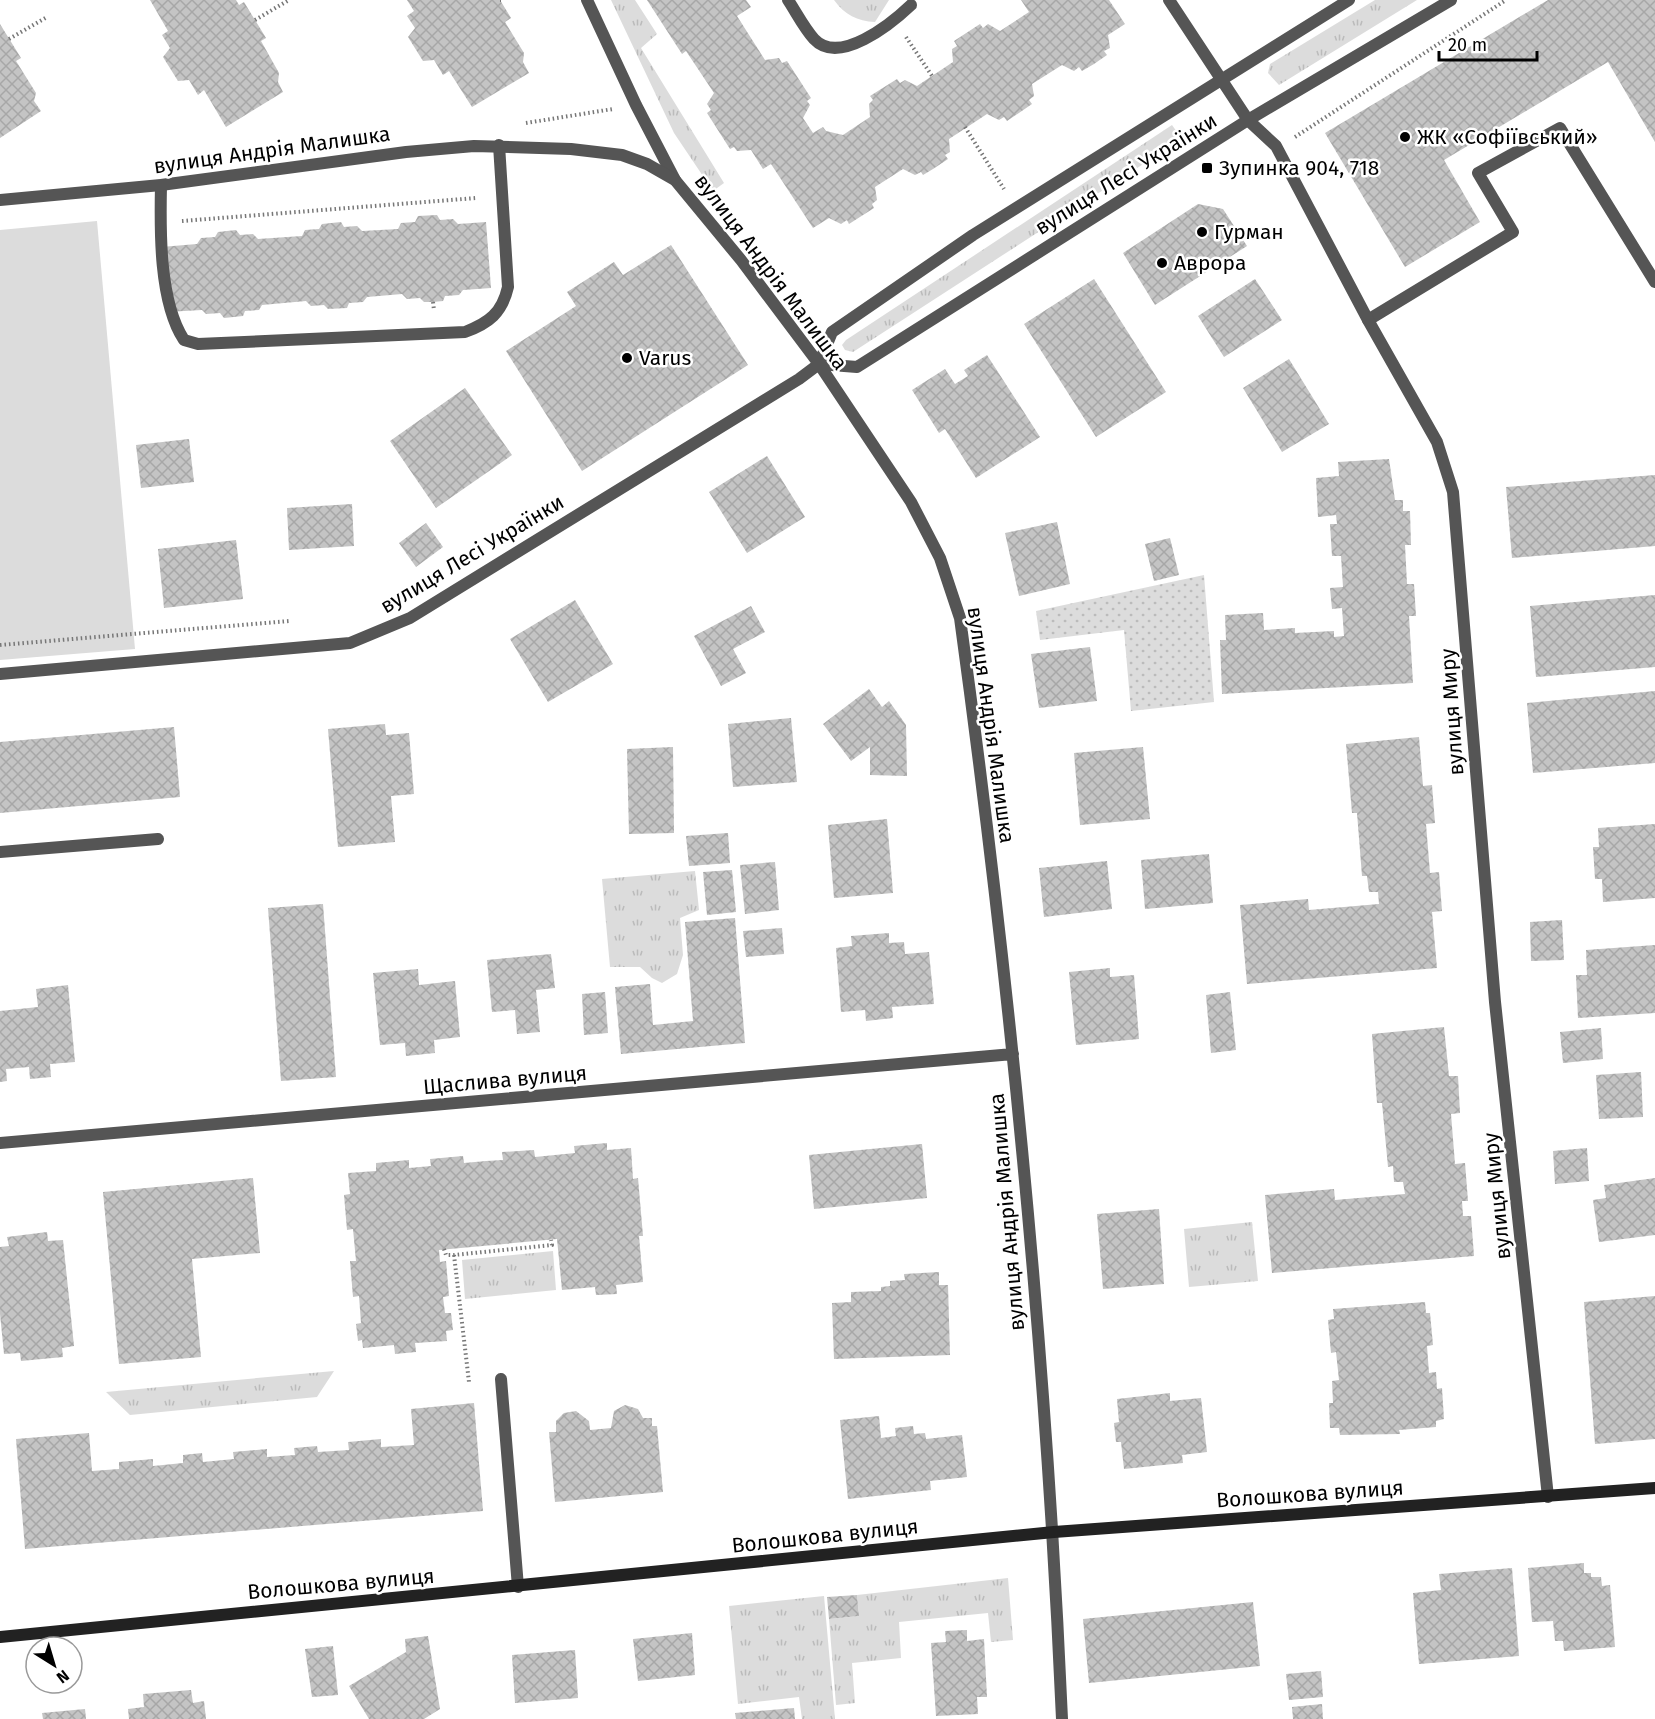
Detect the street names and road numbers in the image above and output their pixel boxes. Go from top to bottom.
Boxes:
street label: вулиця Лесі Українки [1030,107,1222,241]
street label: вулиця Андрія Малишка [152,121,392,179]
street label: вулиця Андрія Малишка [689,169,853,375]
street label: вулиця Лесі Українки [375,489,569,619]
street label: вулиця Андрія Малишка [962,605,1020,845]
street label: вулиця Миру [1435,647,1469,776]
street label: Щаслива вулиця [422,1060,588,1100]
street label: вулиця Андрія Малишка [984,1092,1030,1332]
street label: вулиця Миру [1477,1131,1517,1261]
street label: Волошкова вулиця [1215,1474,1405,1514]
street label: Волошкова вулиця [730,1513,920,1559]
street label: Волошкова вулиця [246,1563,436,1605]

